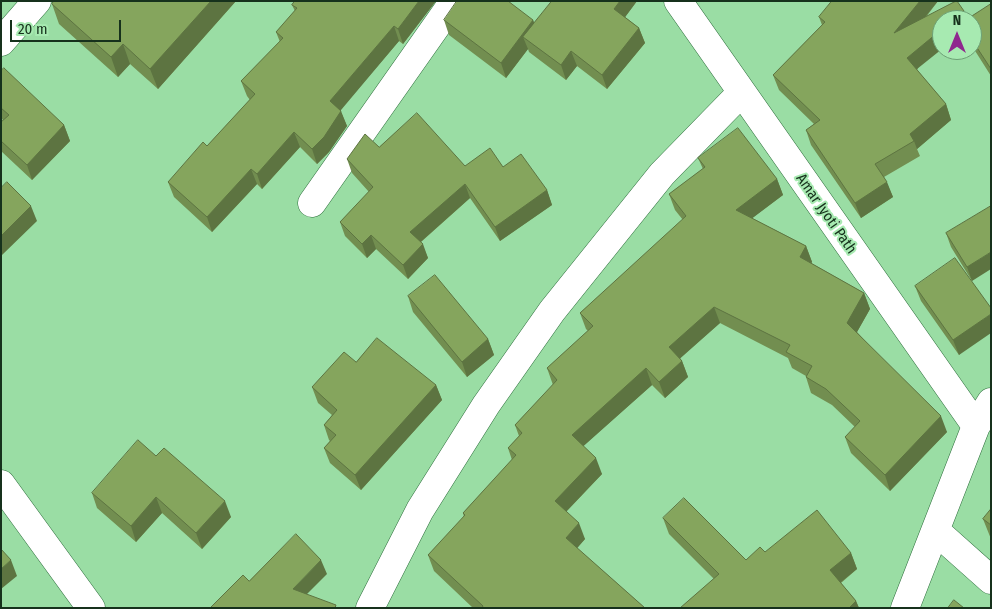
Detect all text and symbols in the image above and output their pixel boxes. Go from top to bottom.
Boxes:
scale bar [12,10,124,42]
north arrow [932,10,982,60]
text: N [953,12,961,29]
text: 20 m [18,20,48,38]
street label: Amar Jyoti Path [792,171,860,257]

